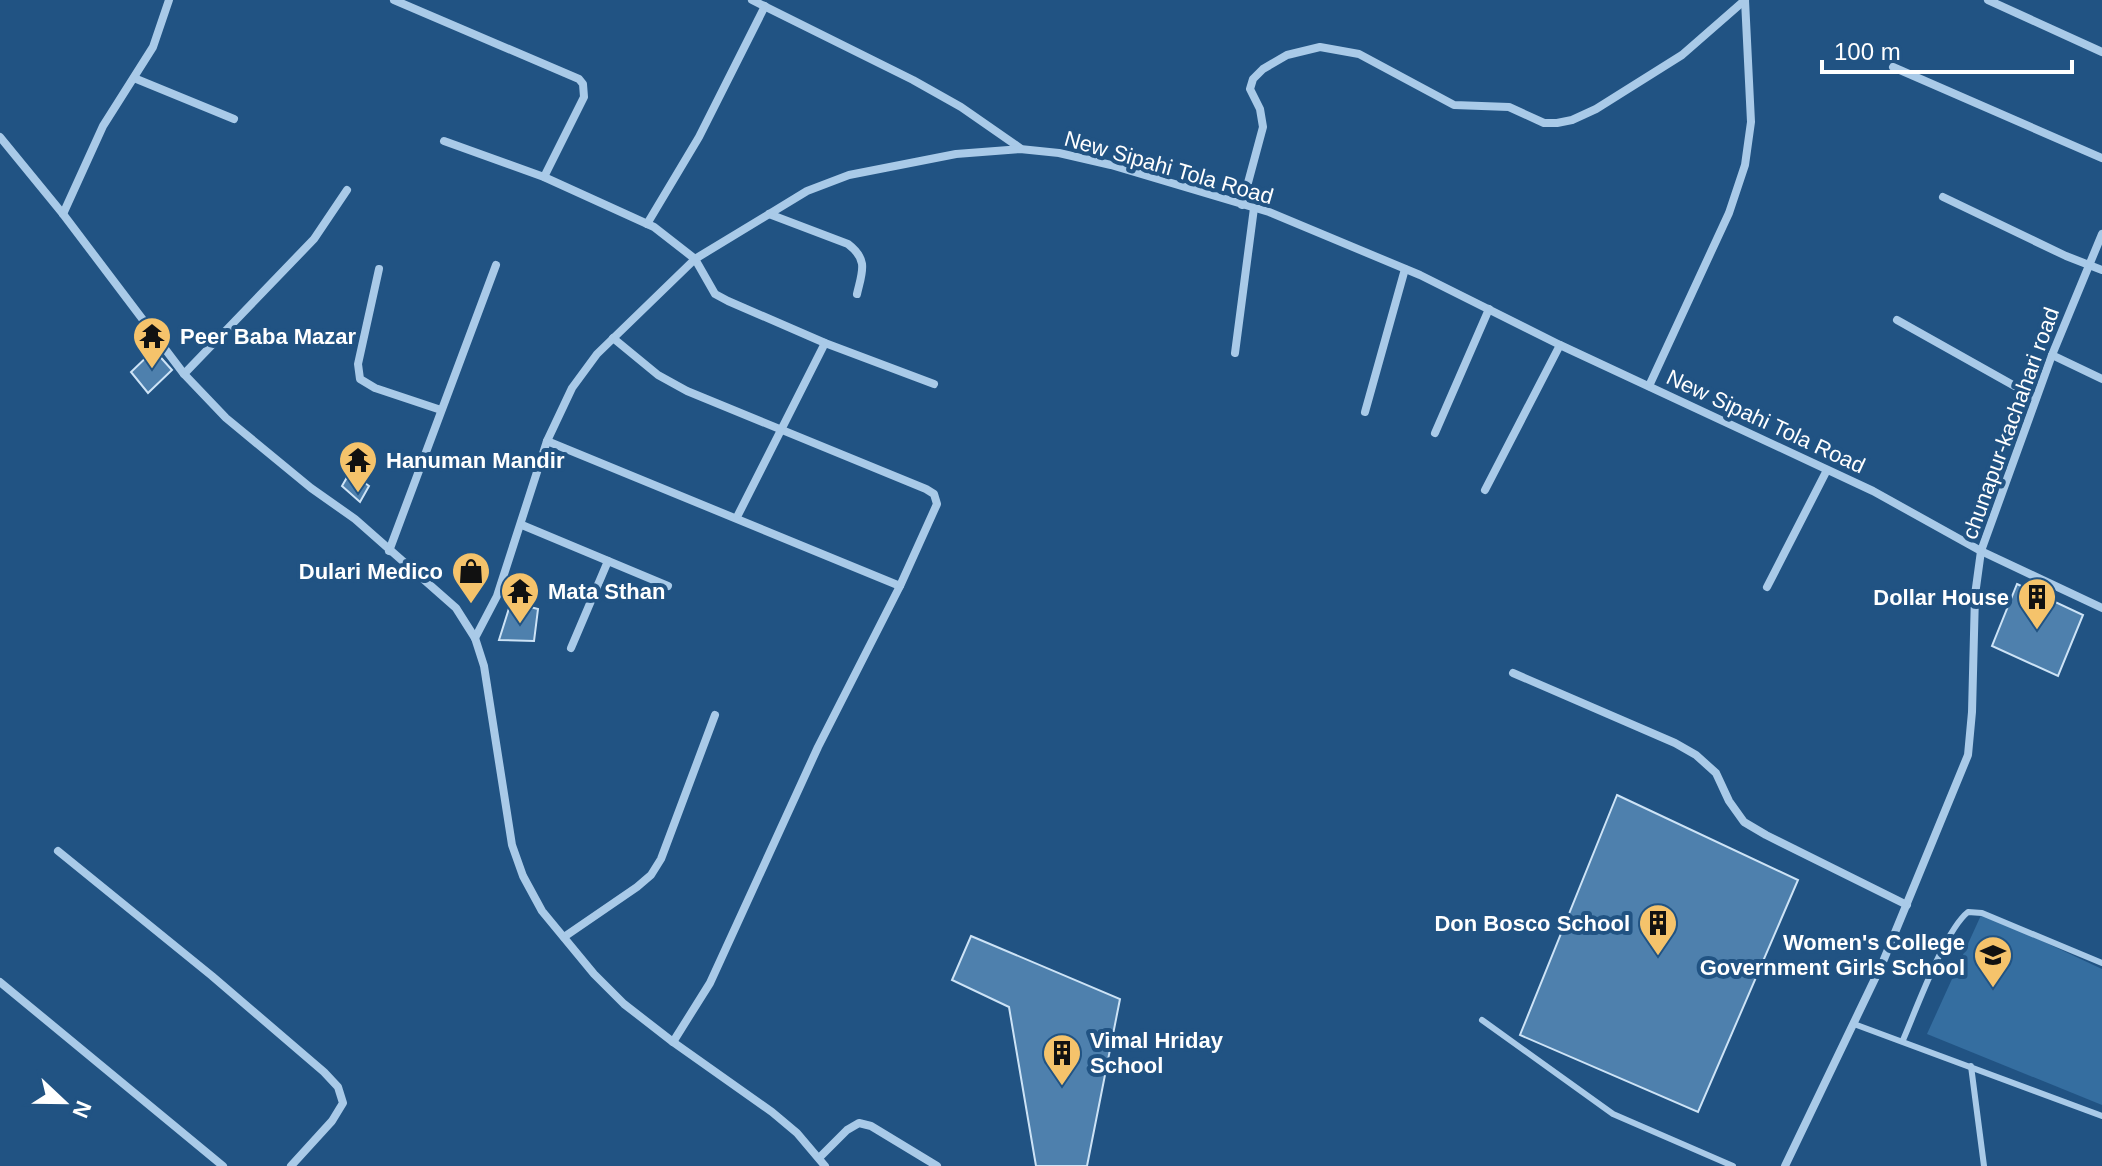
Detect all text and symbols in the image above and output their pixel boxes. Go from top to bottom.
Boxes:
scale bar [1822,24,2072,74]
text: 100 m [1834,38,1901,65]
street label: New Sipahi Tola Road [1062,126,1276,209]
street label: chunapur-kachahari road [1957,304,2064,542]
temple icon: Peer Baba Mazar [131,315,173,370]
place label: Peer Baba Mazar [180,324,357,349]
street label: New Sipahi Tola Road [1663,364,1869,478]
temple icon: Hanuman Mandir [337,439,379,494]
place label: Hanuman Mandir [386,448,565,473]
shop icon: Dulari Medico [450,550,492,605]
place label: Dulari Medico [299,559,443,584]
temple icon: Mata Sthan [499,570,541,625]
building icon: Dollar House [2016,576,2058,631]
place label: Mata Sthan [548,579,665,604]
place label: Dollar House [1873,585,2009,610]
building icon: Don Bosco School [1637,902,1679,957]
place label: Don Bosco School [1434,911,1630,936]
place label: Women's College Government Girls School [1700,930,1965,980]
school or university icon: Women's College Government Girls School [1972,934,2014,989]
place label: Vimal Hriday School [1090,1028,1224,1078]
building icon: Vimal Hriday School [1041,1032,1083,1087]
north arrow [24,1062,104,1142]
text: N [68,1097,97,1121]

